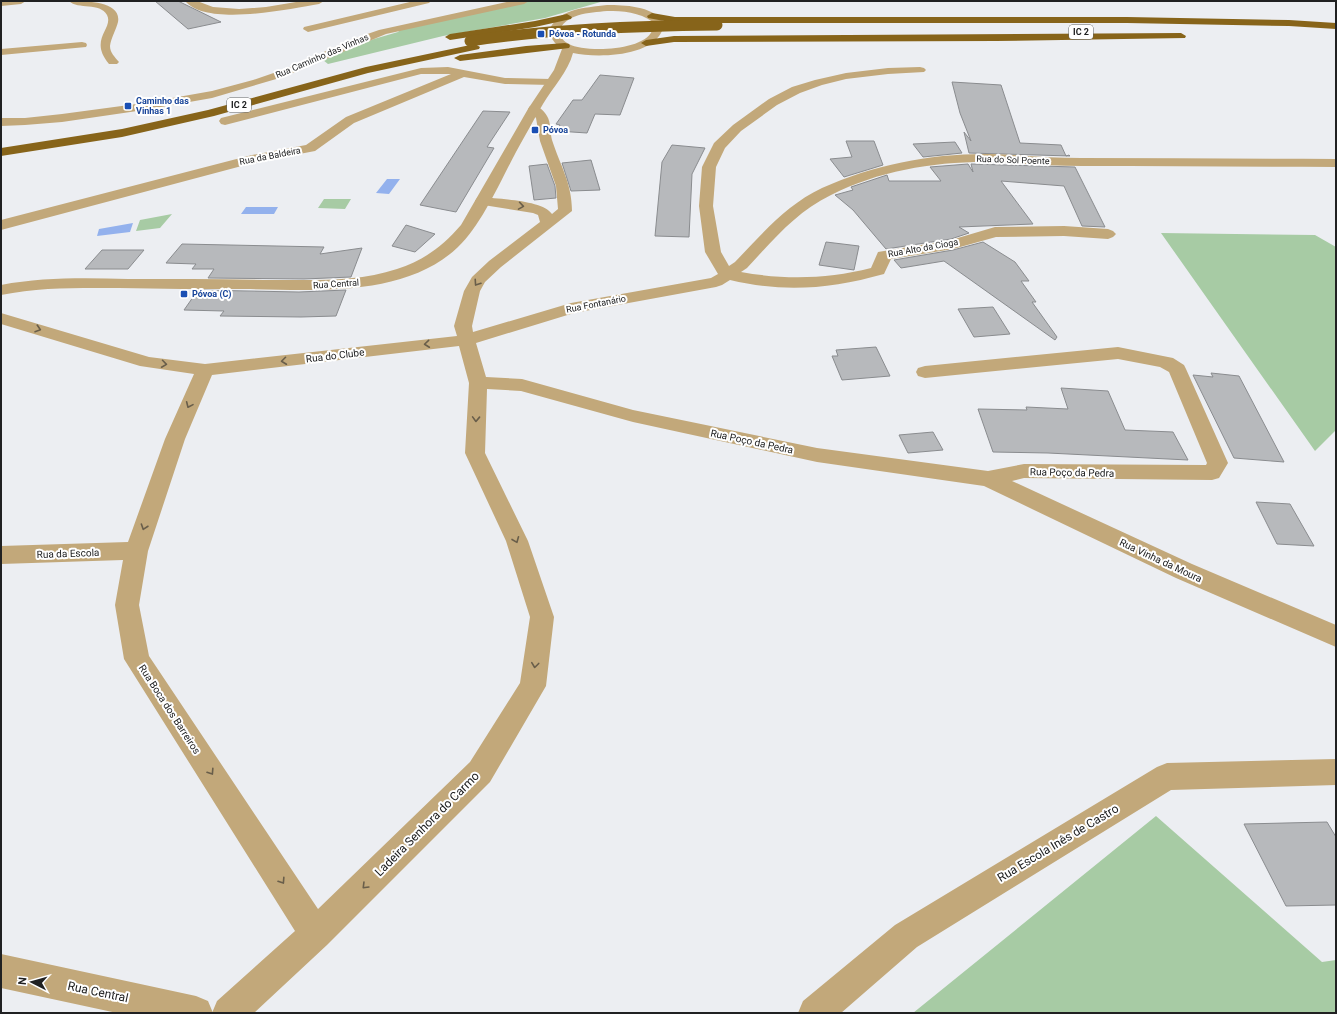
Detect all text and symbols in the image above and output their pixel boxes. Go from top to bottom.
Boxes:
road number: IC 2 [1069,25,1093,39]
marker: Póvoa - Rotunda [536,29,546,39]
place label: Póvoa - Rotunda [549,29,616,39]
street label: Rua Caminho das Vinhas [274,32,370,80]
place label: Caminho das Vinhas 1 [136,96,189,116]
road number: IC 2 [227,98,251,112]
marker: Caminho das Vinhas 1 [123,101,133,111]
marker: Póvoa [530,125,540,135]
place label: Póvoa [543,125,568,135]
street label: Rua da Baldeira [238,145,302,167]
street label: Rua do Sol Poente [976,154,1050,166]
one-way arrow [518,201,524,210]
street label: Rua Alto da Cioga [887,237,959,259]
street label: Rua Central [313,277,359,291]
one-way arrow [474,279,481,286]
marker: Póvoa (C) [179,289,189,299]
place label: Póvoa (C) [192,289,231,300]
street label: Rua Fontanário [565,293,627,315]
one-way arrow [35,324,42,333]
one-way arrow [424,339,430,348]
street label: Rua do Clube [305,346,365,365]
one-way arrow [281,356,287,365]
one-way arrow [160,359,167,368]
one-way arrow [186,401,194,409]
one-way arrow [472,416,481,422]
street label: Rua Poço da Pedra [710,427,794,456]
street label: Rua Poço da Pedra [1030,466,1114,479]
one-way arrow [140,524,149,531]
one-way arrow [511,536,519,543]
street label: Rua Vinha da Moura [1118,537,1204,584]
street label: Rua da Escola [36,547,100,560]
one-way arrow [531,662,540,668]
street label: Rua Boca dos Barreiros [137,663,202,756]
one-way arrow [206,768,214,775]
street label: Ladeira Senhora do Carmo [372,769,482,879]
street label: Rua Escola Inês de Castro [995,801,1121,885]
one-way arrow [277,877,285,884]
one-way arrow [362,881,370,889]
north arrow [12,962,52,1002]
text: N [16,976,29,986]
street label: Rua Central [66,979,130,1005]

